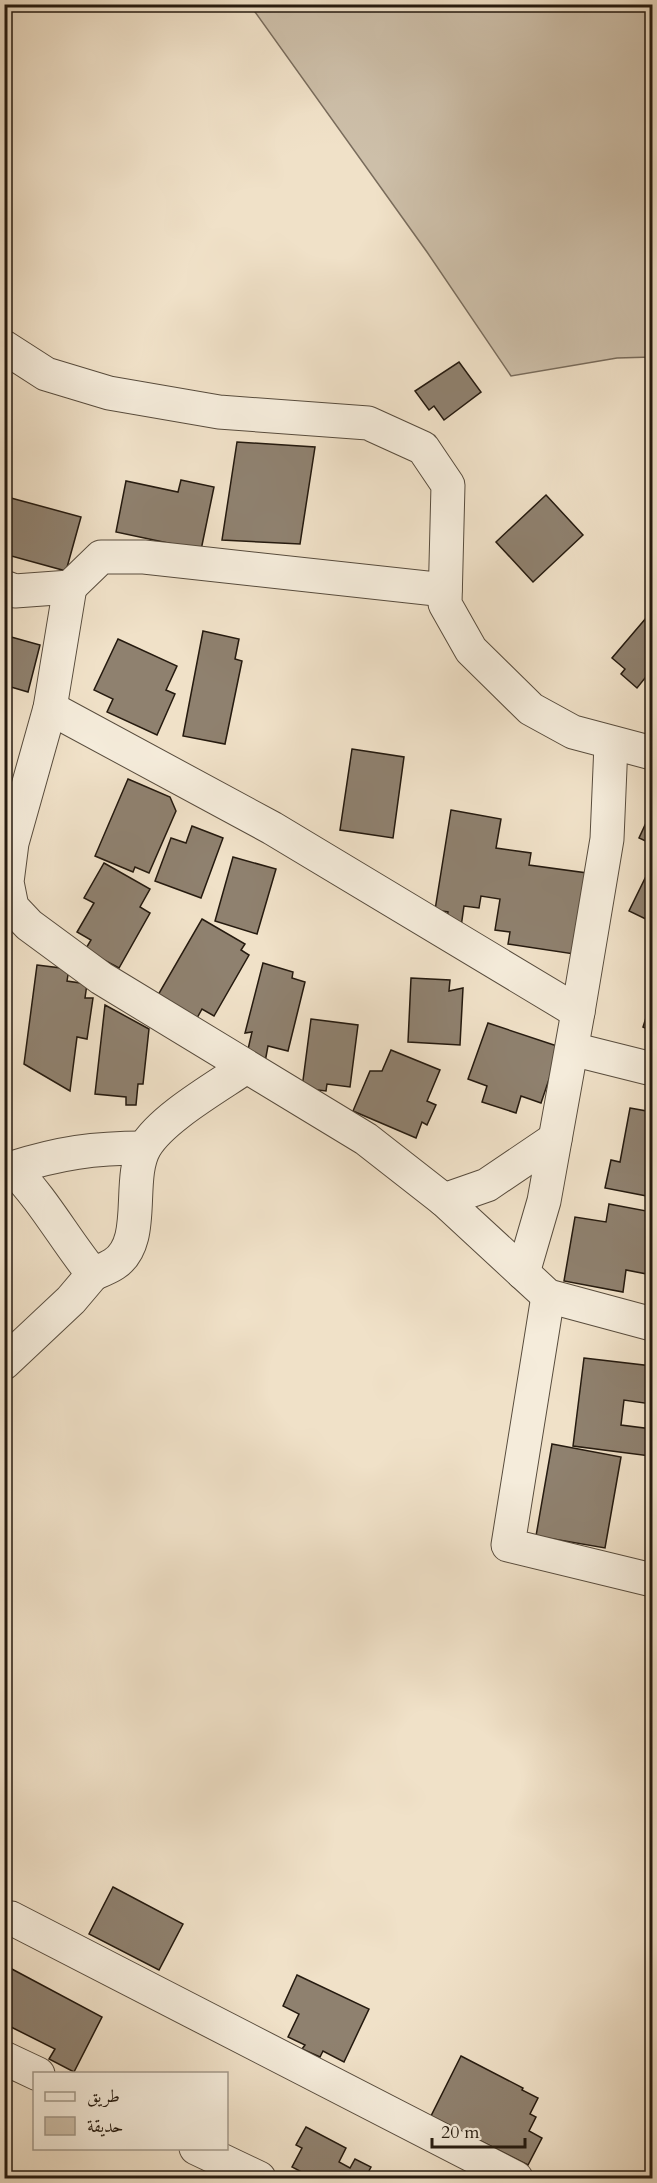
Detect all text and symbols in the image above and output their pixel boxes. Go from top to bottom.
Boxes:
legend [33,2072,228,2150]
text: طريق [87,2084,120,2109]
scale bar [432,2111,525,2149]
text: حديقة [87,2114,123,2139]
text: 20 m [441,2120,480,2145]

